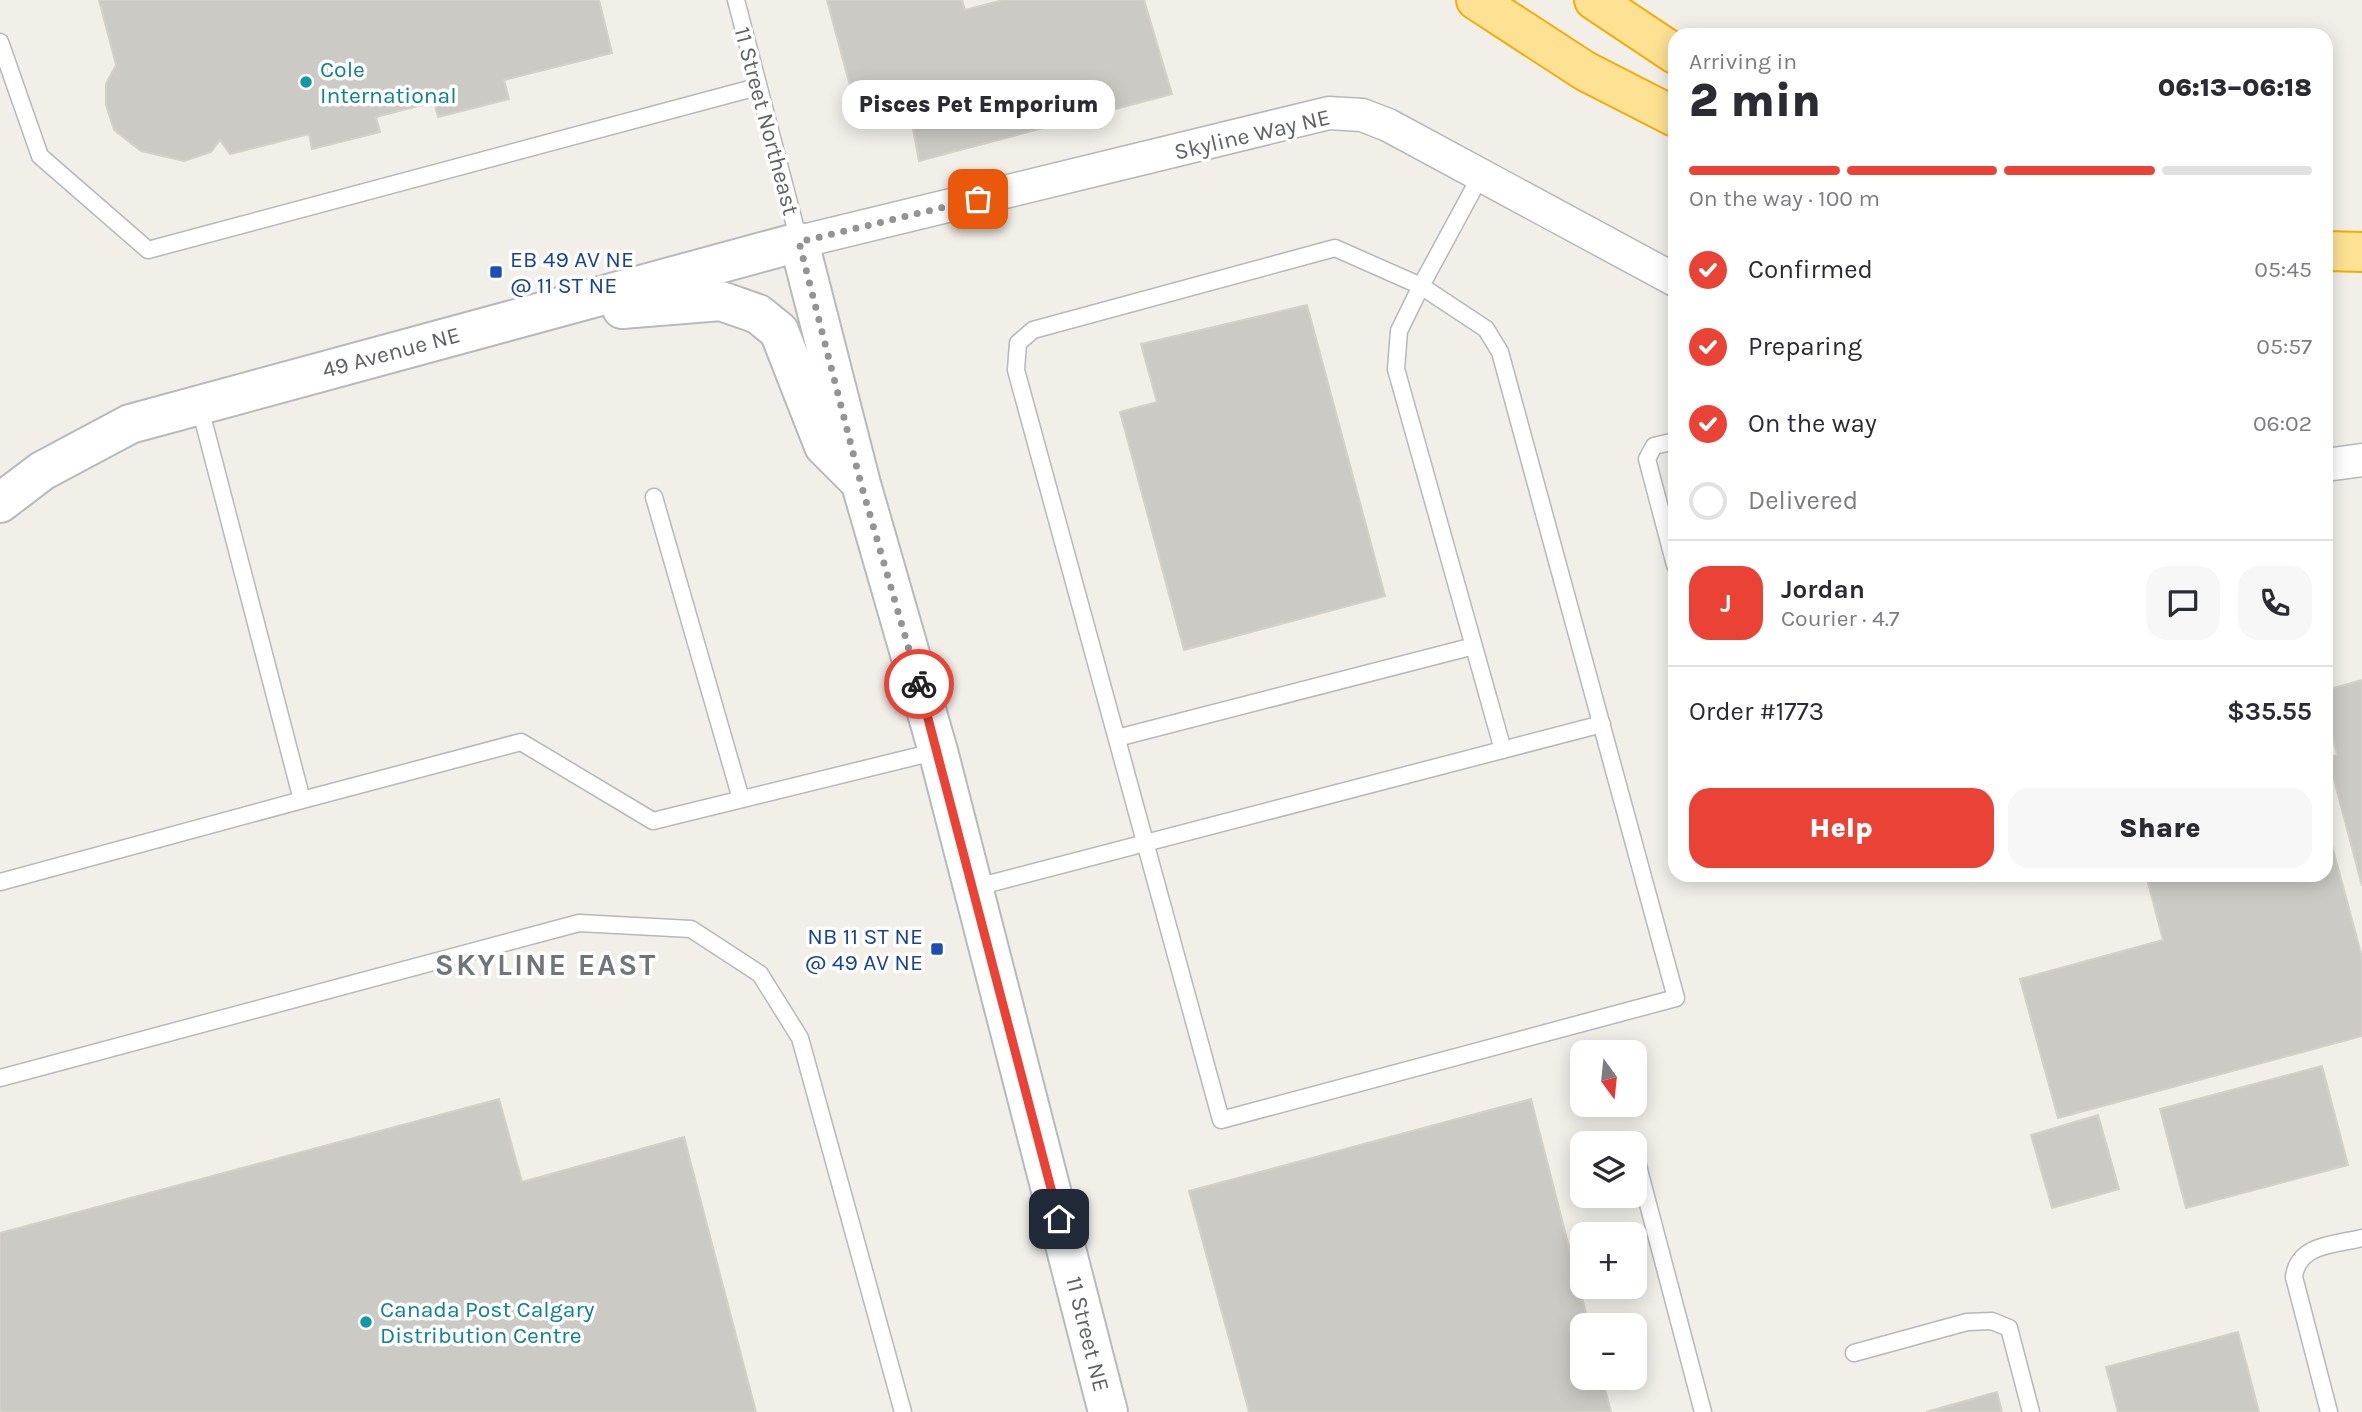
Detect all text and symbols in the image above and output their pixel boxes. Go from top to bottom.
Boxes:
street label: 11 Street Northeast [728,24,805,218]
text: Arriving in [1689,48,1797,75]
place label: Cole International [320,56,457,109]
text: 06:13–06:18 [2158,72,2312,103]
marker: Cole International [298,74,314,90]
text: 2 min [1689,74,1821,128]
callout: Pisces Pet Emporium [842,80,1114,129]
text: Pisces Pet Emporium [859,91,1098,118]
street label: Skyline Way NE [1172,103,1333,166]
pin [948,169,1008,229]
icon: bag [959,180,997,218]
text: On the way · 100 m [1689,185,1880,212]
place label: EB 49 AV NE @ 11 ST NE [510,246,634,299]
icon: check [1689,251,1727,289]
text: Confirmed [1748,254,1873,285]
text: 05:45 [2254,256,2312,283]
marker: EB 49 AV NE @ 11 ST NE [488,264,504,280]
street label: 49 Avenue NE [319,321,463,384]
icon: check [1689,328,1727,366]
text: Preparing [1748,331,1862,362]
text: 05:57 [2256,333,2312,360]
icon: check [1689,405,1727,443]
text: On the way [1748,408,1877,439]
text: 06:02 [2253,410,2312,437]
text: Delivered [1748,485,1858,516]
button: chat [2146,566,2220,640]
button: phone [2238,566,2312,640]
text: Jordan [1781,574,1865,605]
text: J [1720,588,1732,619]
text: Courier · 4.7 [1781,605,1900,632]
courier [884,649,954,719]
icon: bike [900,665,938,703]
text: Order #1773 [1689,696,1824,727]
text: $35.55 [2227,696,2312,727]
button: Help [1689,788,1994,868]
button: Share [2008,788,2312,868]
place label: NB 11 ST NE @ 49 AV NE [805,923,923,976]
marker: NB 11 ST NE @ 49 AV NE [929,941,945,957]
district label: SKYLINE EAST [435,947,657,983]
north arrow [1570,1040,1647,1116]
map controls [1570,1040,1647,1390]
button: layers [1570,1131,1647,1208]
pin [1029,1189,1089,1249]
icon: home [1040,1200,1078,1238]
button: + [1570,1222,1647,1299]
street label: 11 Street NE [1060,1274,1115,1395]
place label: Canada Post Calgary Distribution Centre [380,1296,595,1349]
button: − [1570,1313,1647,1390]
marker: Canada Post Calgary Distribution Centre [358,1314,374,1330]

